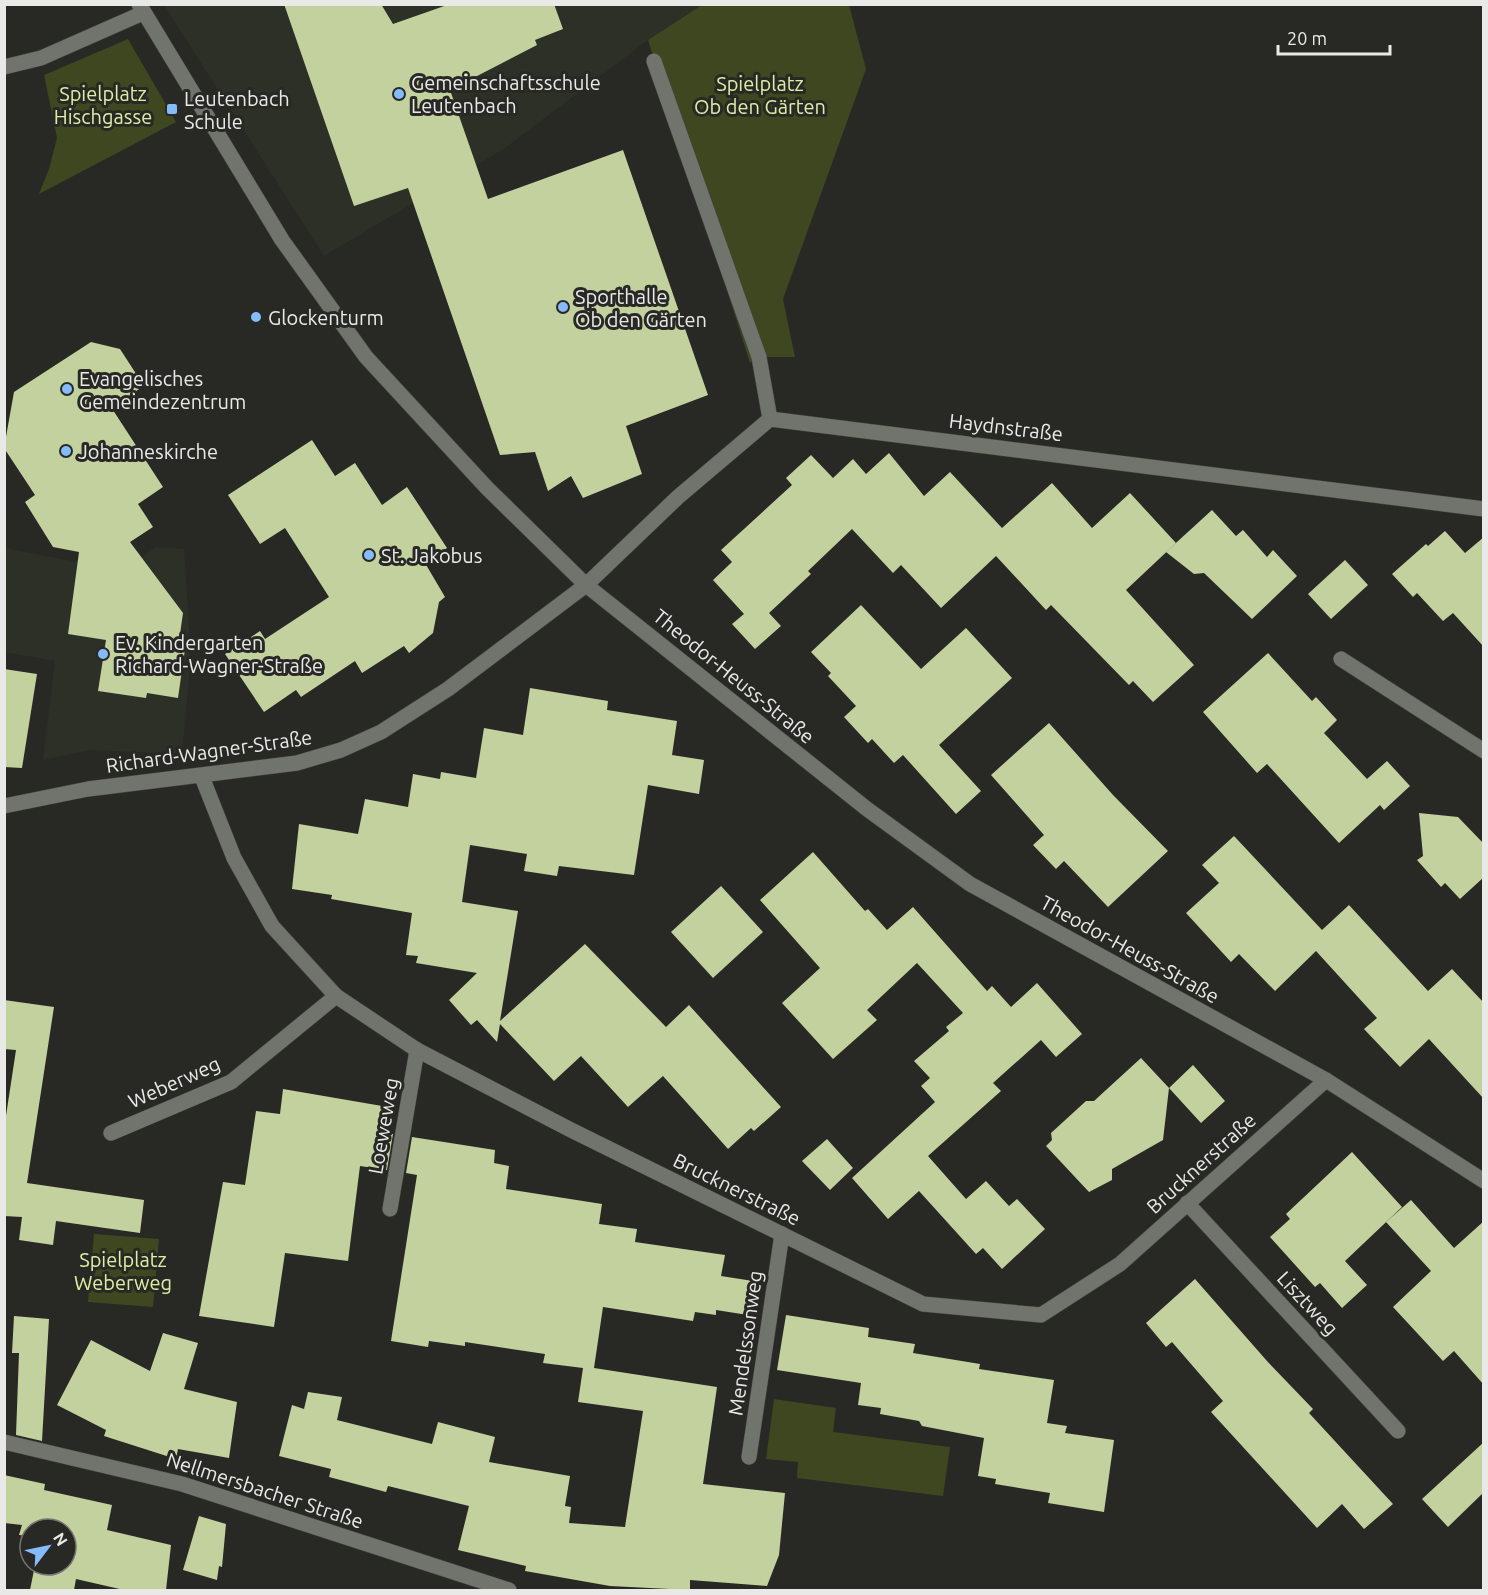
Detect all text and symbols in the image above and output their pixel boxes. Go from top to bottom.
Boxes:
scale bar [1278,18,1390,56]
text: 20 m [1287,28,1327,48]
place label: Gemeinschaftsschule Leutenbach [411,71,601,117]
park label: Spielplatz Ob den Gärten [694,72,826,118]
park label: Spielplatz Hischgasse [54,82,152,128]
place label: Leutenbach Schule [184,87,290,133]
marker: Gemeinschaftsschule Leutenbach [392,87,406,101]
marker: Leutenbach Schule [165,102,179,116]
place label: Sporthalle Ob den Gärten [575,285,707,331]
marker: Sporthalle Ob den Gärten [556,300,570,314]
place label: Glockenturm [268,306,384,329]
marker: Glockenturm [249,310,263,324]
place label: Evangelisches Gemeindezentrum [79,367,246,413]
marker: Evangelisches Gemeindezentrum [60,382,74,396]
street label: Haydnstraße [948,409,1064,445]
place label: Johanneskirche [78,440,218,463]
marker: Johanneskirche [59,444,73,458]
place label: St. Jakobus [381,544,482,567]
marker: St. Jakobus [362,548,376,562]
street label: Theodor-Heuss-Straße [649,604,819,748]
place label: Ev. Kindergarten Richard-Wagner-Straße [115,631,323,677]
marker: Ev. Kindergarten Richard-Wagner-Straße [96,647,110,661]
street label: Richard-Wagner-Straße [104,725,314,777]
street label: Theodor-Heuss-Straße [1037,890,1223,1008]
street label: Weberweg [125,1052,223,1112]
street label: Loeweweg [363,1076,403,1176]
street label: Brucknerstraße [1142,1108,1260,1218]
street label: Brucknerstraße [670,1148,804,1230]
park label: Spielplatz Weberweg [74,1248,172,1294]
street label: Lisztweg [1273,1266,1343,1340]
street label: Mendelssonweg [723,1269,767,1417]
street label: Nellmersbacher Straße [164,1447,366,1533]
north arrow [18,1517,78,1577]
text: N [50,1529,72,1549]

